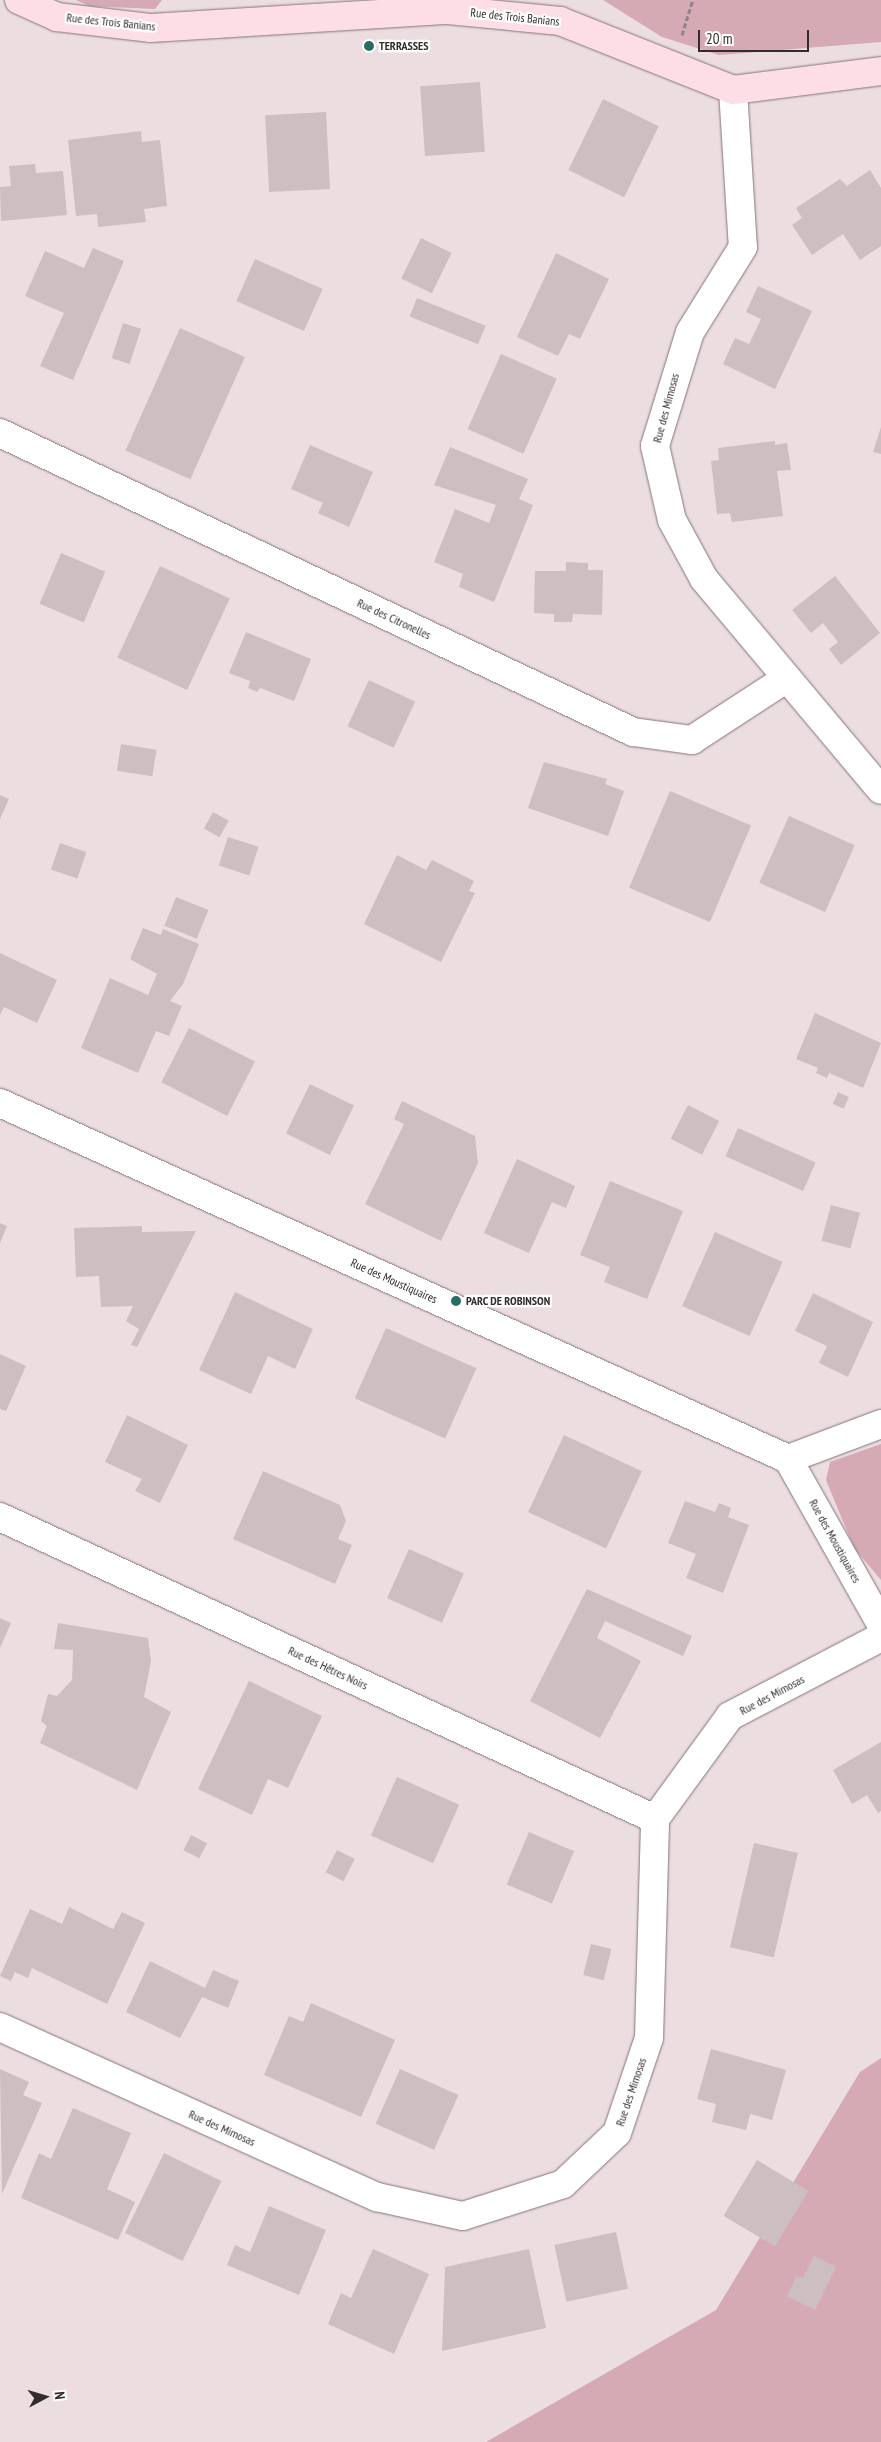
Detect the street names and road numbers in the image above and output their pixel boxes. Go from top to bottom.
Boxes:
street label: Rue des Trois Banians [470,5,560,29]
street label: Rue des Trois Banians [66,10,156,34]
street label: Rue des Mimosas [650,372,682,444]
street label: Rue des Citronelles [355,596,433,642]
street label: Rue des Moustiquaires [348,1255,440,1307]
street label: Rue des Moustiquaires [806,1497,864,1585]
street label: Rue des Hêtres Noirs [286,1643,370,1693]
street label: Rue des Mimosas [737,1672,807,1718]
street label: Rue des Mimosas [613,2056,649,2128]
street label: Rue des Mimosas [186,2107,258,2149]

